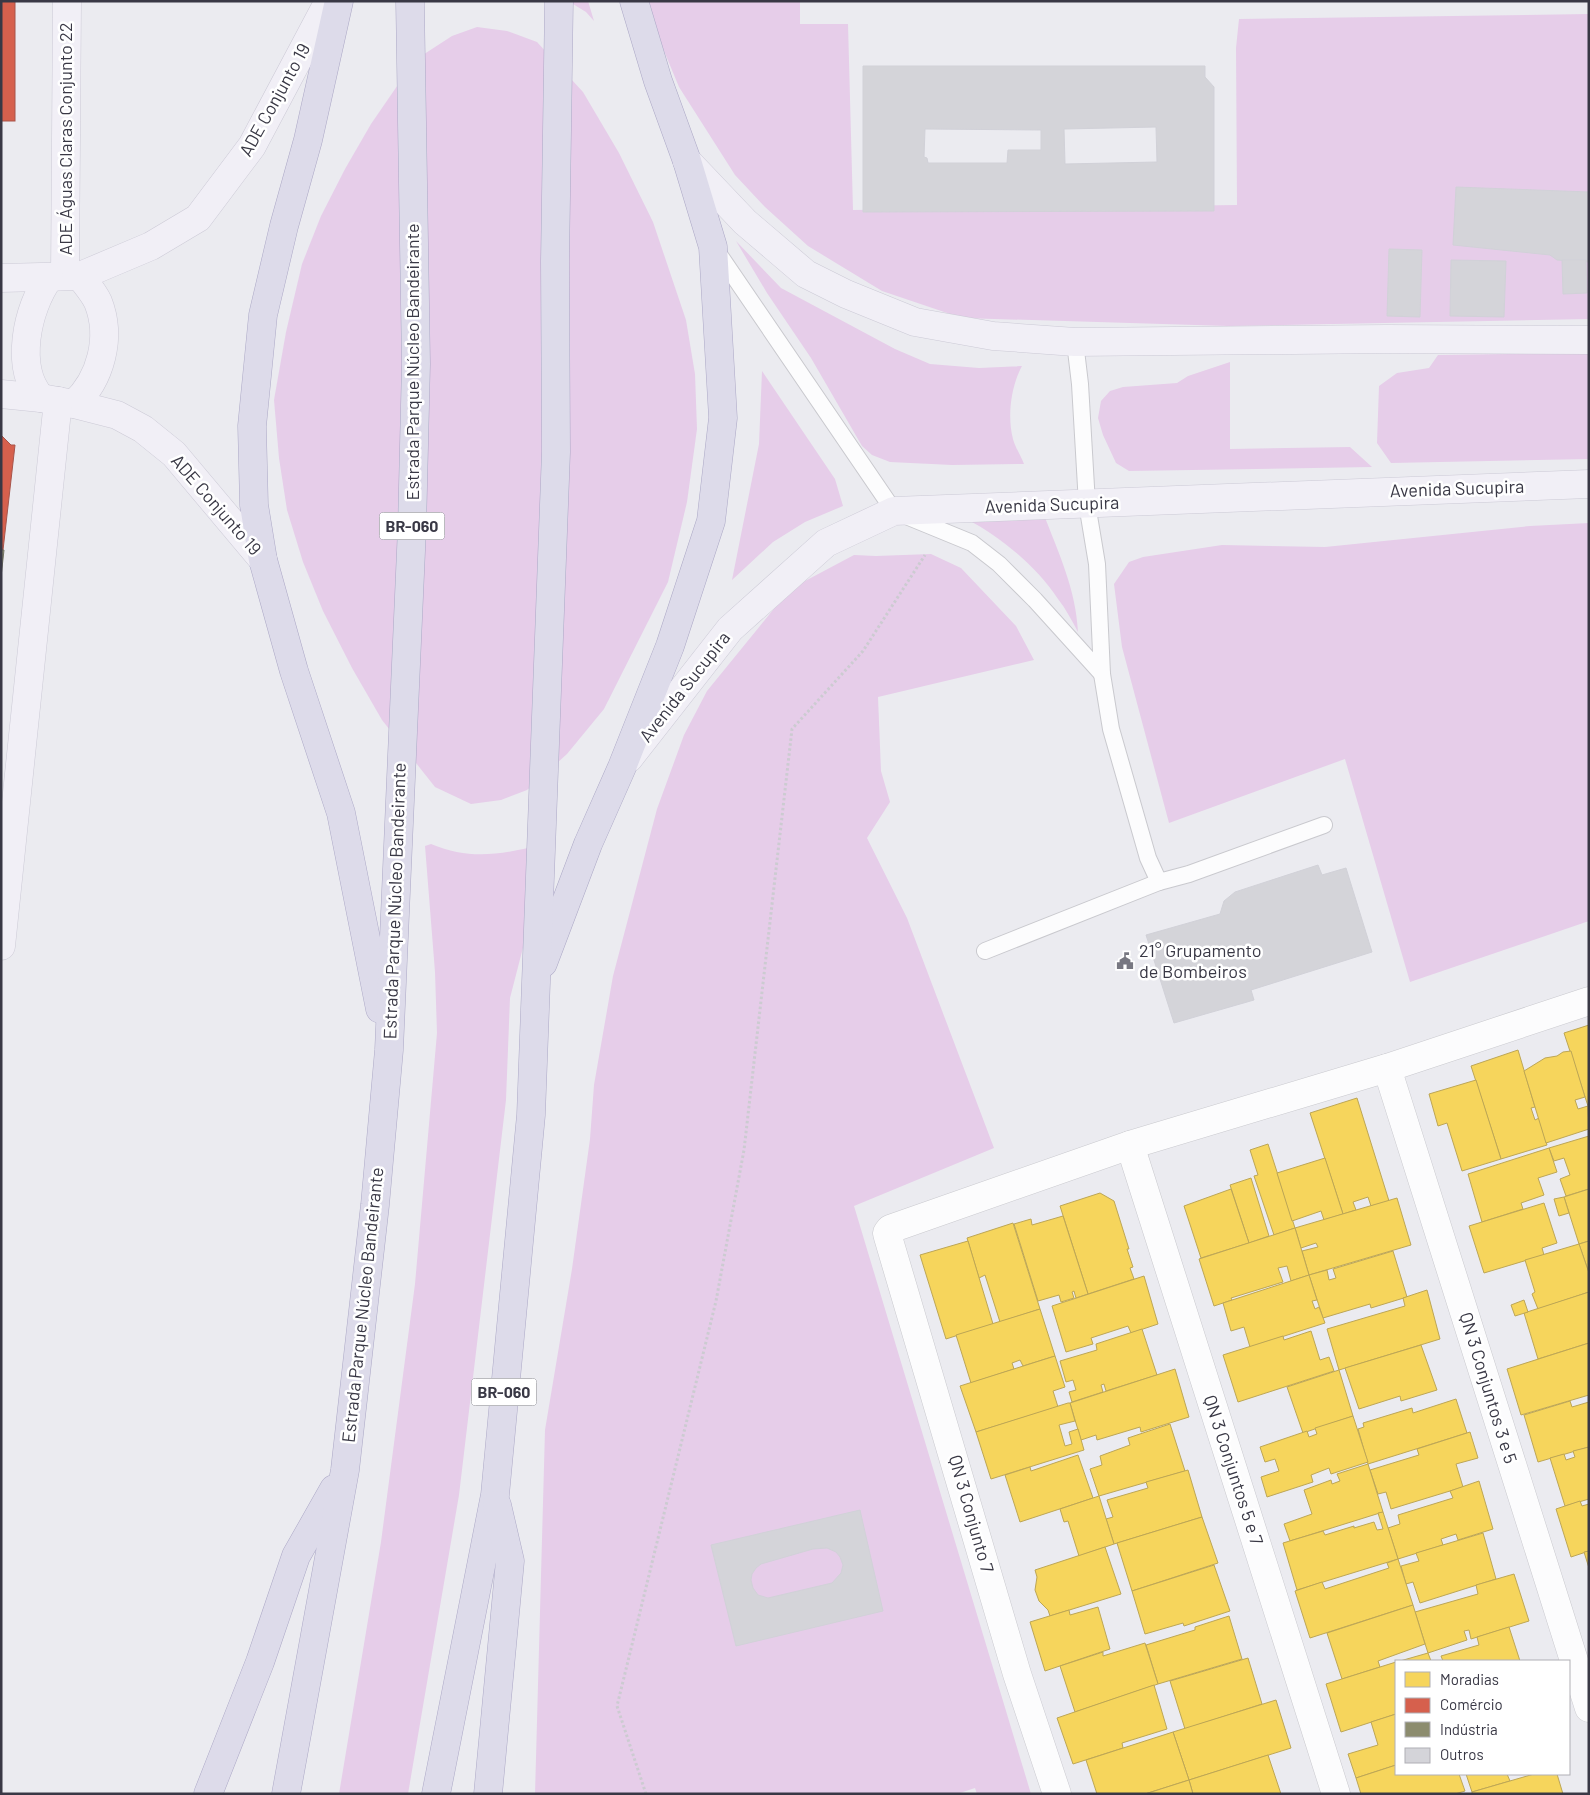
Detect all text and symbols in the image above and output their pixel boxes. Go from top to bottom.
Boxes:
street label: ADE Águas Claras Conjunto 22 [54,22,76,256]
street label: ADE Conjunto 19 [234,39,314,160]
street label: Estrada Parque Núcleo Bandeirante [401,224,423,500]
street label: ADE Conjunto 19 [167,450,266,559]
street label: Avenida Sucupira [1389,475,1525,501]
street label: Avenida Sucupira [984,491,1120,517]
road number: BR-060 [380,512,444,540]
street label: Avenida Sucupira [634,627,734,746]
street label: Estrada Parque Núcleo Bandeirante [378,762,410,1040]
place label: 21° Grupamento de Bombeiros [1139,939,1262,982]
public building icon: 21° Grupamento de Bombeiros [1115,951,1135,971]
street label: Estrada Parque Núcleo Bandeirante [337,1166,387,1444]
street label: QN 3 Conjuntos 3 e 5 [1456,1309,1522,1466]
road number: BR-060 [472,1378,536,1405]
street label: QN 3 Conjuntos 5 e 7 [1199,1392,1269,1548]
street label: QN 3 Conjunto 7 [945,1452,999,1576]
legend [1395,1660,1570,1775]
text: Moradias [1440,1670,1499,1688]
text: Comércio [1440,1695,1503,1713]
text: Indústria [1440,1720,1498,1738]
text: Outros [1440,1745,1484,1763]

